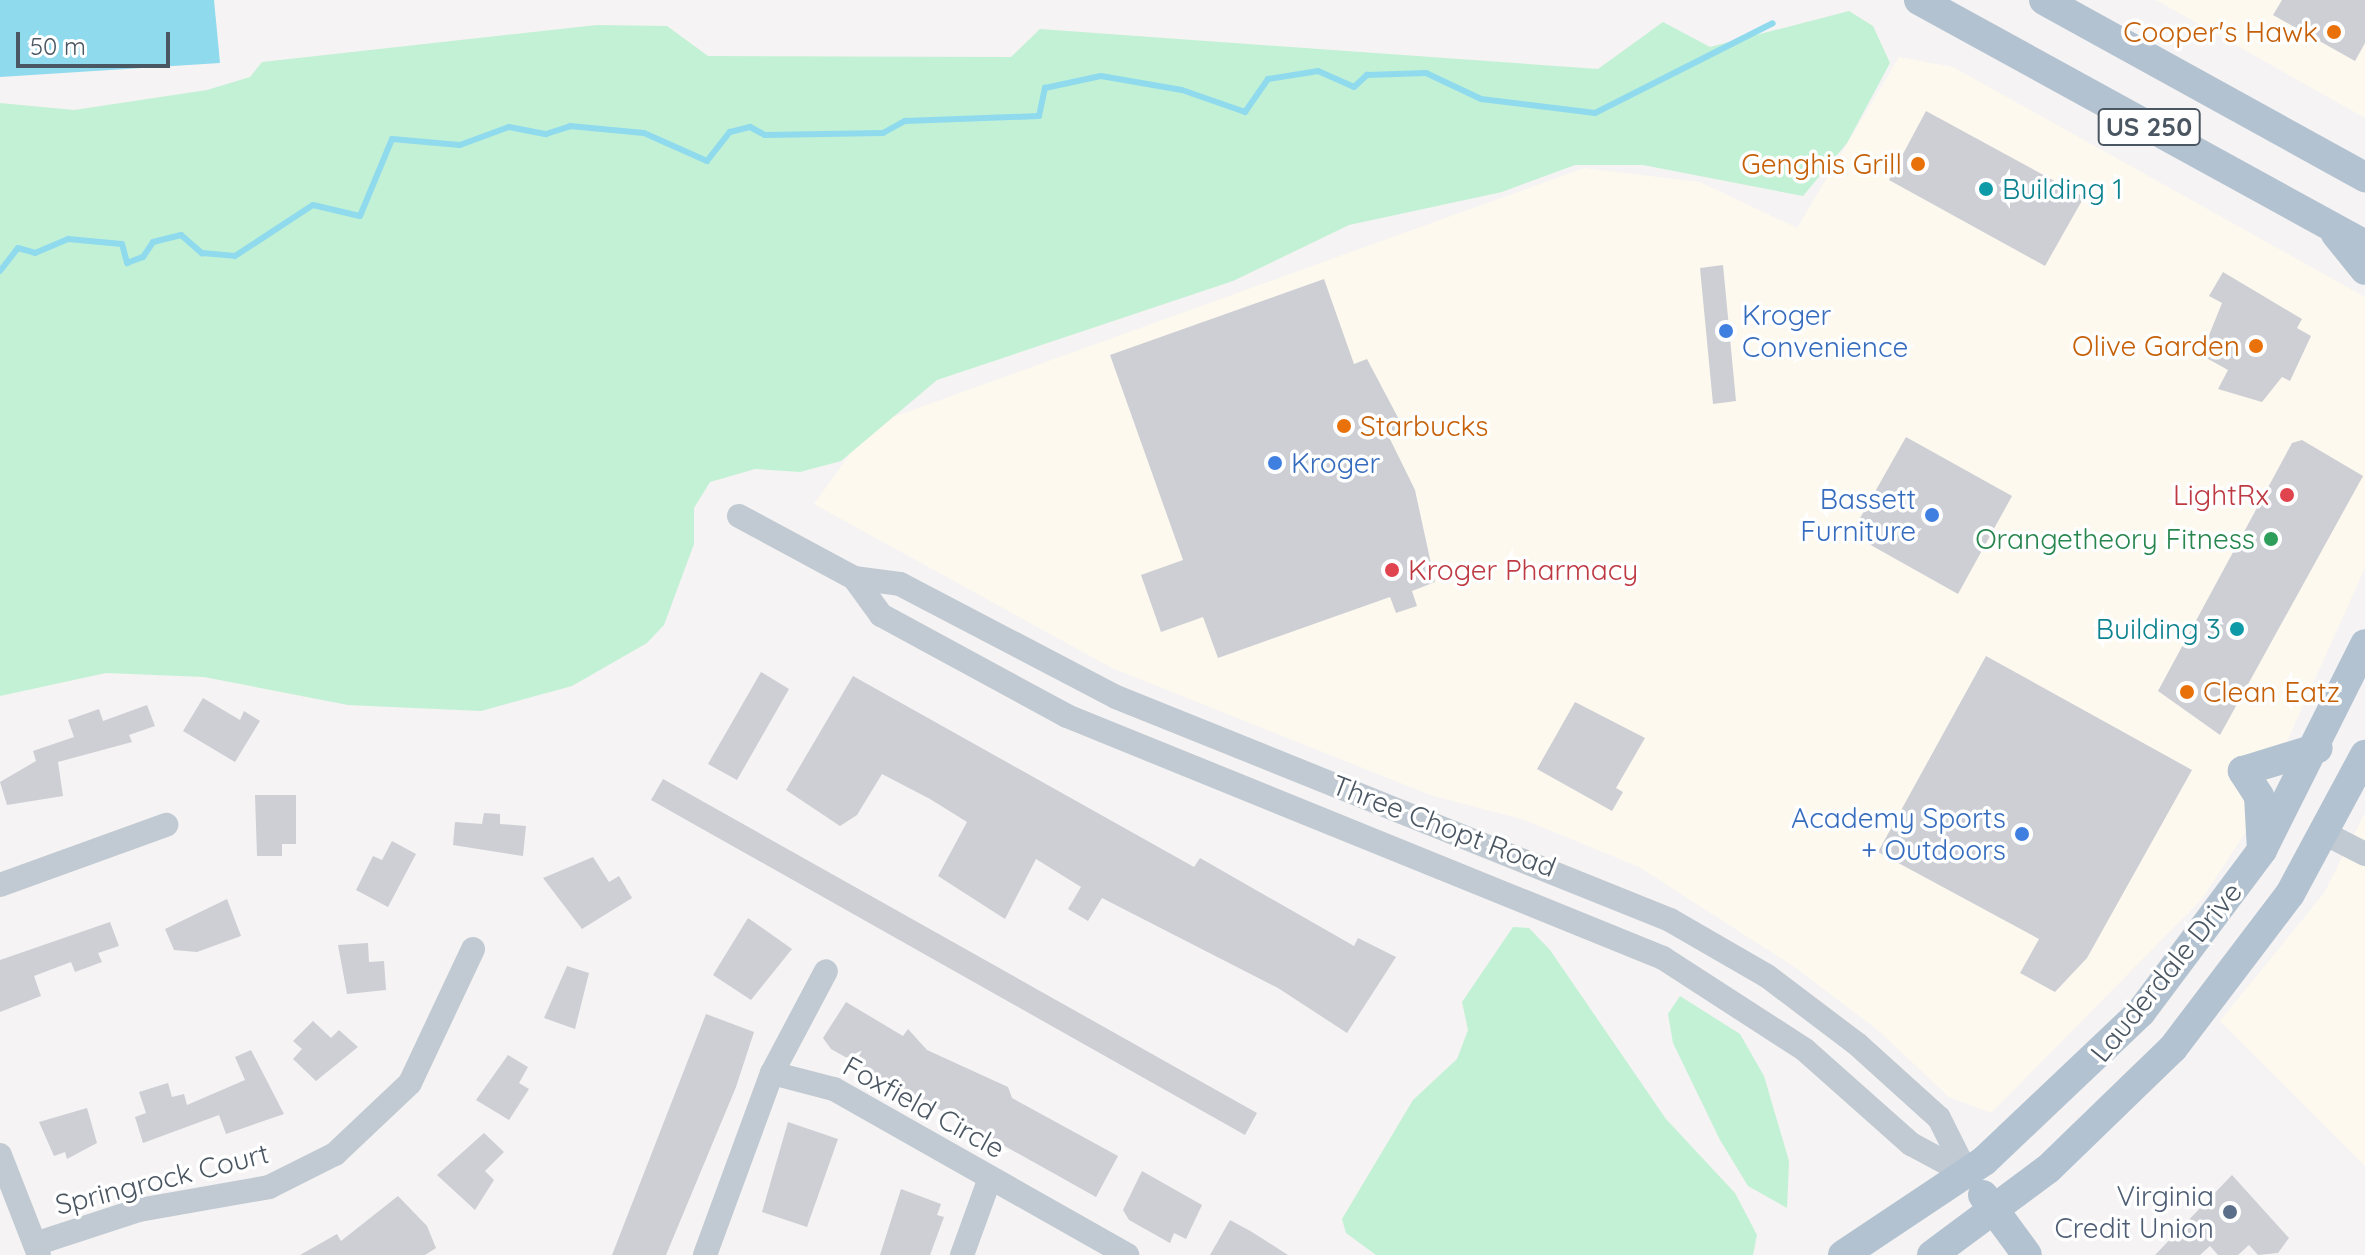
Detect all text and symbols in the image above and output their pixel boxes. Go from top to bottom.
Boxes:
place label: Cooper's Hawk [2123,15,2318,49]
scale bar [20,16,174,66]
marker: Cooper's Hawk [2325,23,2343,41]
text: 50 m [30,31,86,61]
road number: US 250 [2097,105,2201,149]
place label: Genghis Grill [1741,147,1902,181]
marker: Genghis Grill [1909,155,1927,173]
place label: Building 1 [2002,172,2123,206]
marker: Building 1 [1977,180,1995,198]
place label: Kroger Convenience [1742,298,1908,364]
marker: Kroger Convenience [1717,322,1735,340]
place label: Olive Garden [2072,329,2240,363]
marker: Olive Garden [2247,337,2265,355]
place label: Starbucks [1360,409,1488,443]
marker: Starbucks [1335,417,1353,435]
place label: Kroger [1291,446,1380,480]
marker: Kroger [1266,454,1284,472]
place label: LightRx [2173,478,2269,512]
place label: Bassett Furniture [1800,482,1916,548]
marker: LightRx [2276,484,2298,506]
marker: Bassett Furniture [1923,506,1941,524]
place label: Orangetheory Fitness [1975,522,2255,556]
marker: Orangetheory Fitness [2262,530,2280,548]
place label: Kroger Pharmacy [1408,553,1638,587]
marker: Kroger Pharmacy [1383,561,1401,579]
place label: Building 3 [2096,612,2221,646]
marker: Building 3 [2228,620,2246,638]
place label: Clean Eatz [2203,675,2340,709]
marker: Clean Eatz [2178,683,2196,701]
street label: Three Chopt Road [1327,768,1561,884]
place label: Academy Sports + Outdoors [1791,801,2006,867]
marker: Academy Sports + Outdoors [2013,825,2031,843]
street label: Lauderdale Drive [2083,875,2249,1069]
street label: Foxfield Circle [838,1049,1010,1165]
street label: Springrock Court [52,1136,272,1222]
place label: Virginia Credit Union [2054,1179,2214,1245]
marker: Virginia Credit Union [2221,1203,2239,1221]

